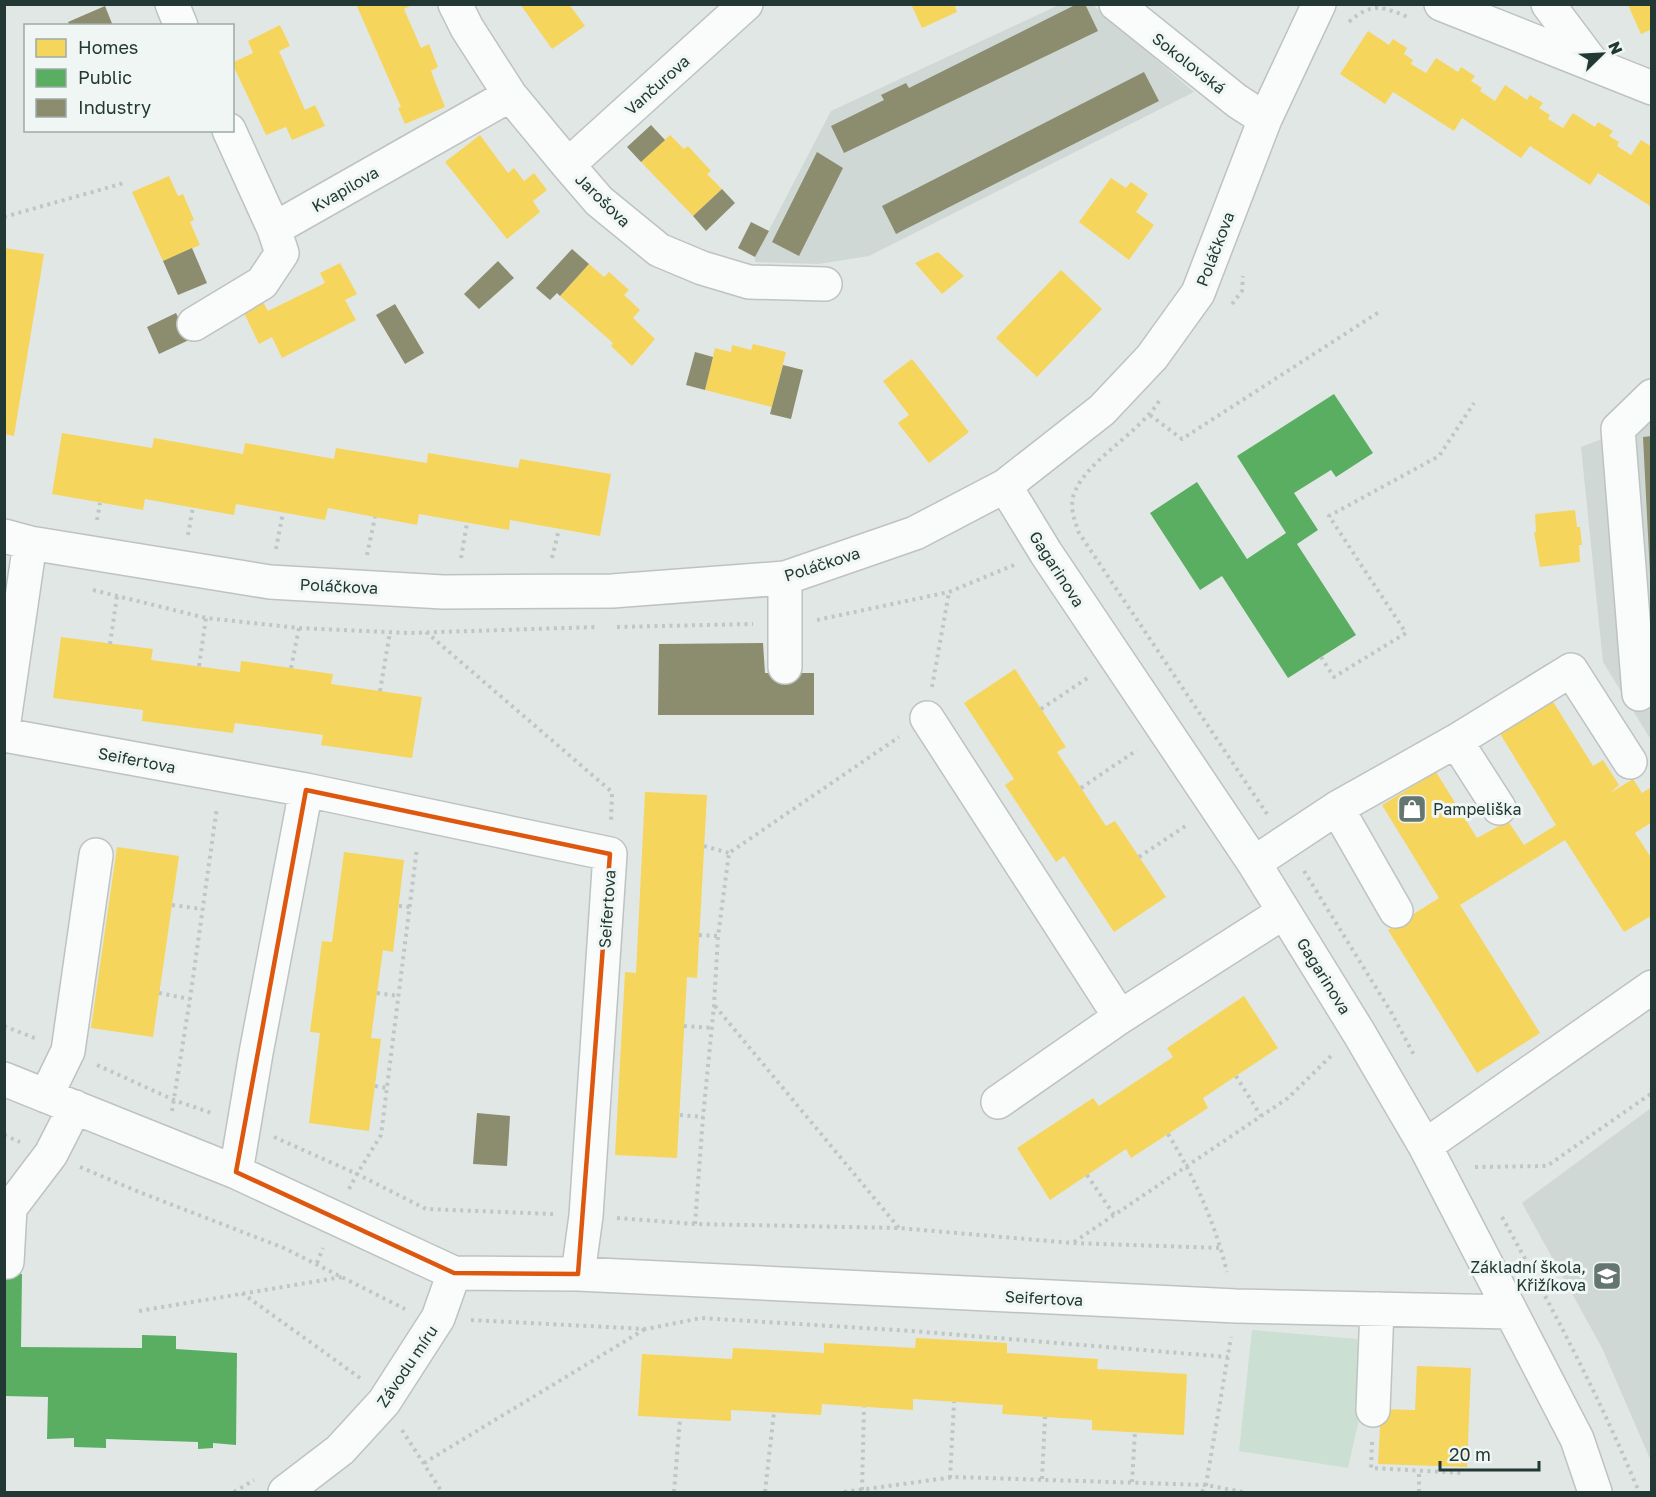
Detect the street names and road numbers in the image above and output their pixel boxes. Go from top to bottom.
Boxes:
street label: Sokolovská [1148,28,1230,98]
street label: Vančurova [621,51,693,119]
street label: Kvapilova [308,162,382,216]
street label: Jarošova [571,169,635,231]
street label: Poláčkova [1192,209,1238,289]
street label: Gagarinova [1025,527,1089,611]
street label: Poláčkova [782,542,862,586]
street label: Poláčkova [299,574,379,598]
street label: Seifertova [97,743,177,777]
street label: Seifertova [594,869,620,949]
street label: Gagarinova [1293,934,1355,1018]
street label: Seifertova [1004,1286,1084,1310]
street label: Závodu míru [372,1321,442,1411]

